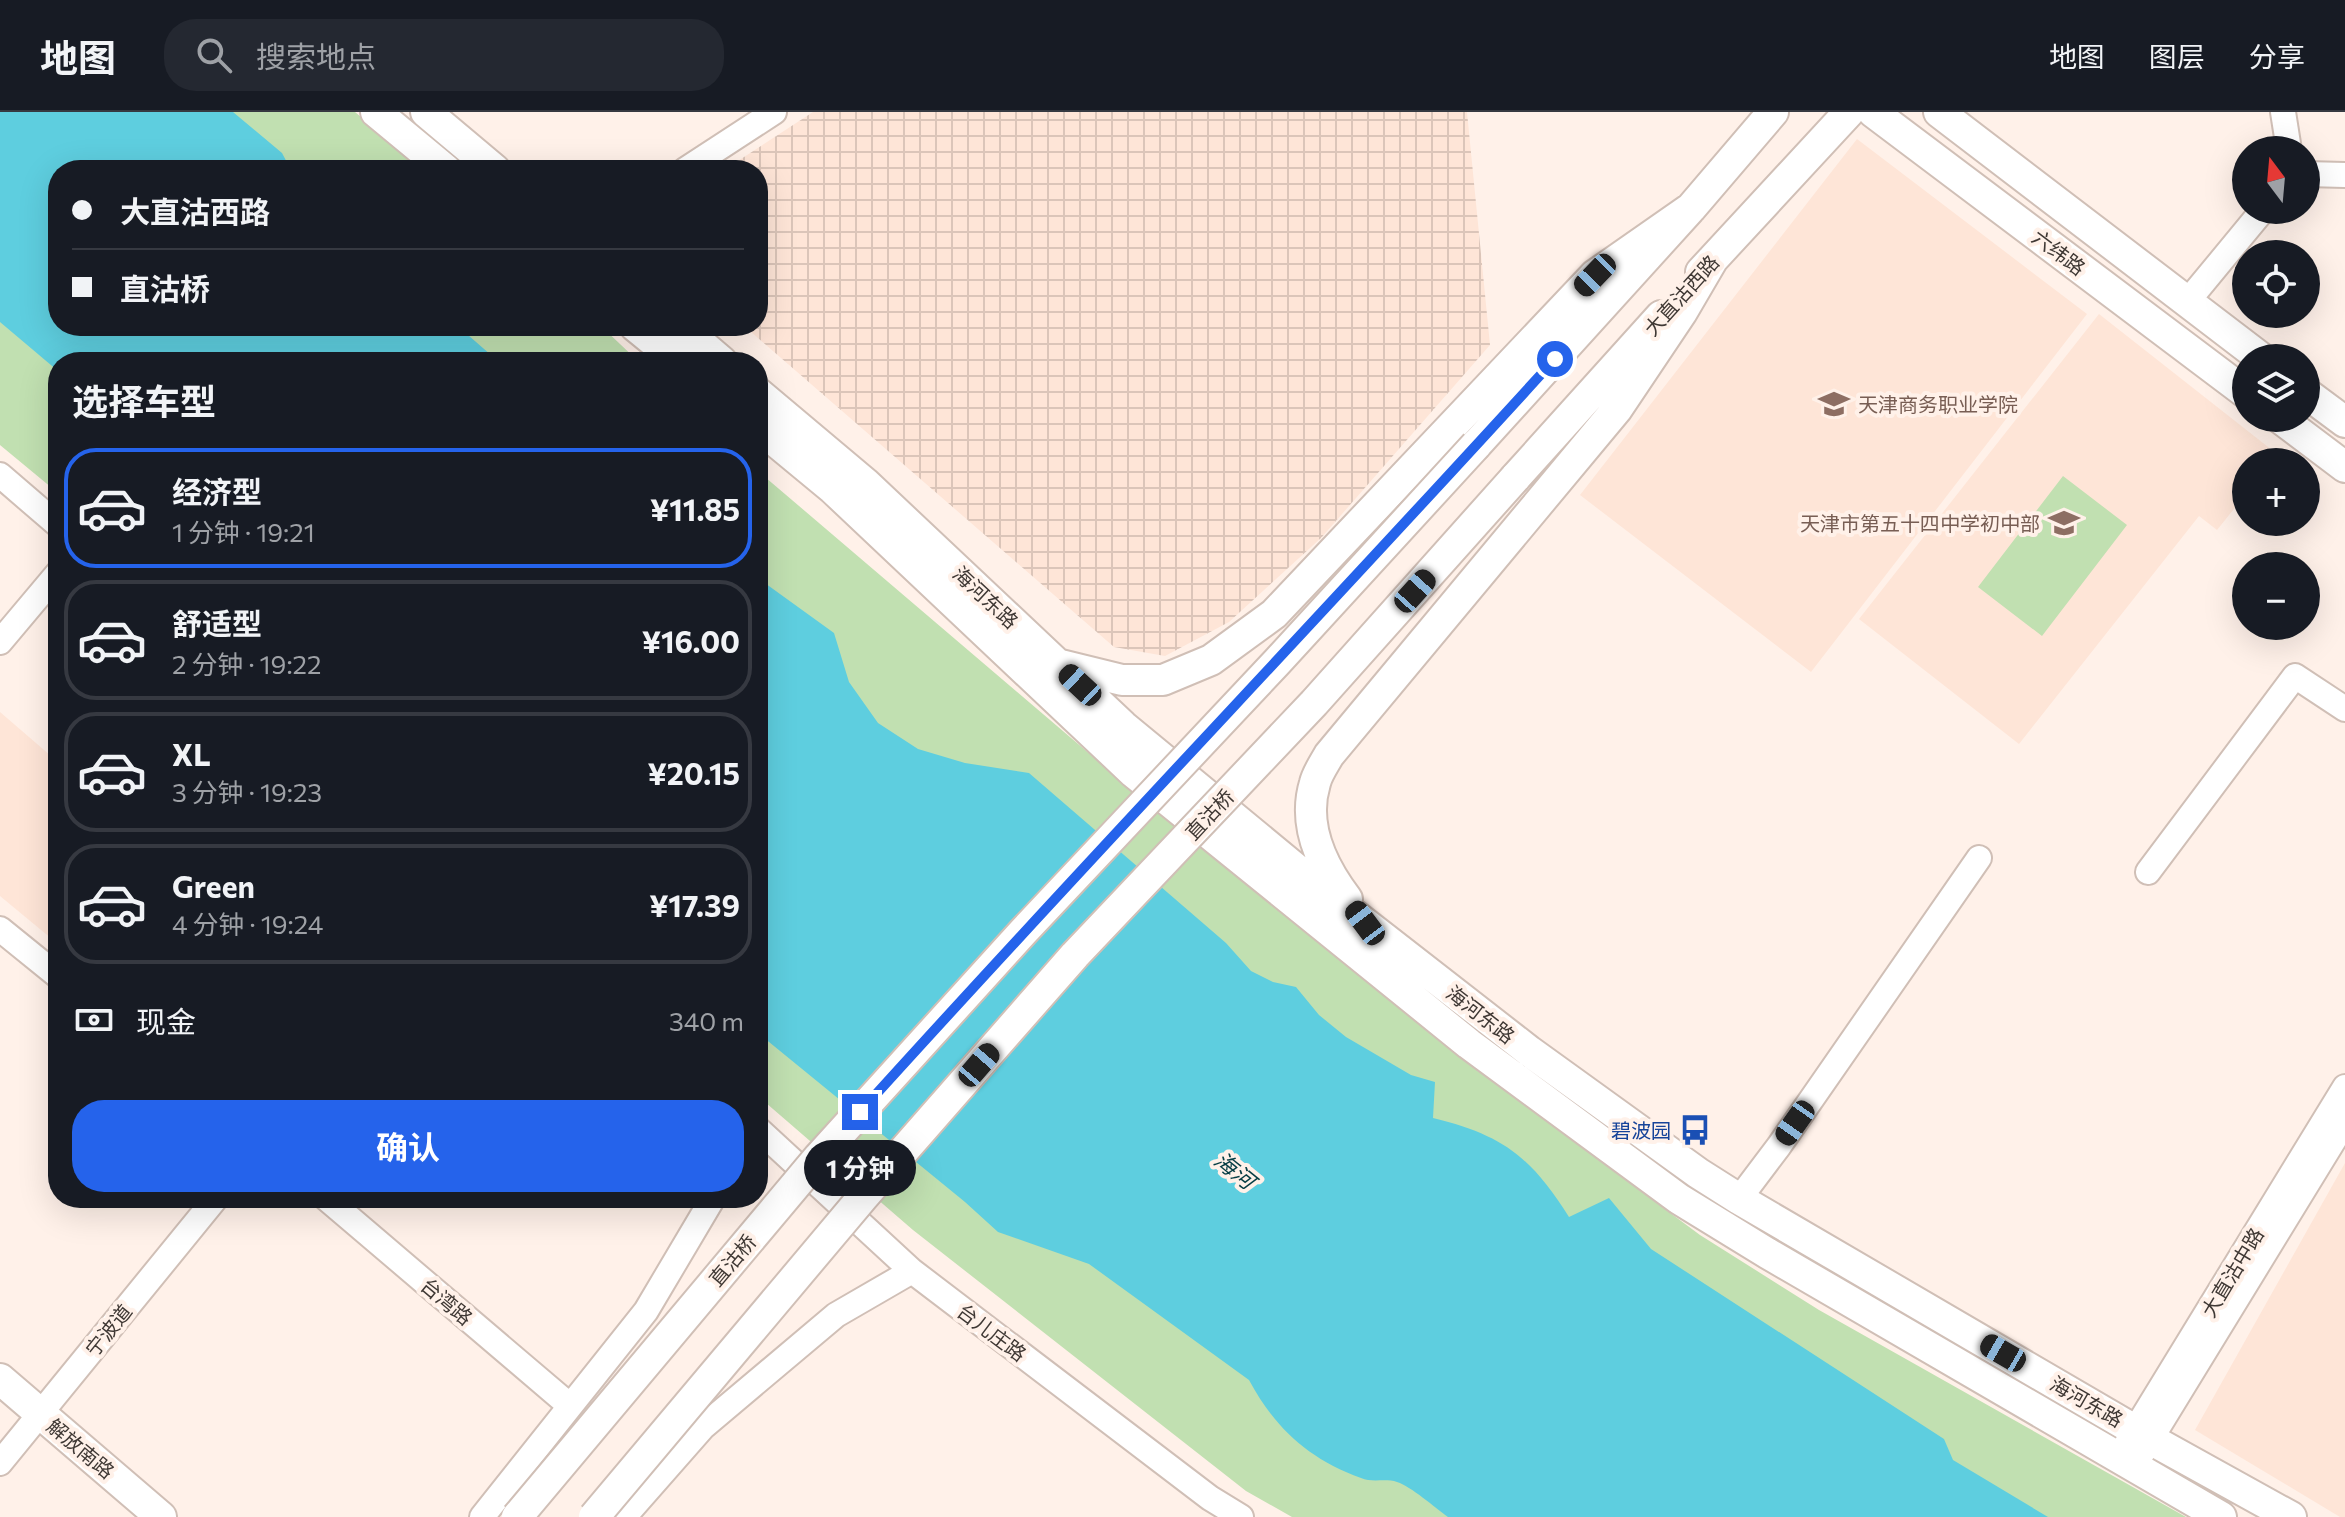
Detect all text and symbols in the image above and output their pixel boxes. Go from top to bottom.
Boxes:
search box [164,19,724,91]
text: 地图 [40,33,116,80]
icon: search [192,33,236,77]
text: 搜索地点 [256,37,376,74]
text: 地图 [2049,39,2105,73]
text: 图层 [2149,39,2205,73]
text: 分享 [2249,39,2305,73]
north arrow [2232,136,2320,224]
map controls [2232,136,2320,640]
text: 大直沽西路 [120,192,270,229]
street label: 六纬路 [2028,224,2090,280]
button: locate [2232,240,2320,328]
car [1570,249,1620,301]
street label: 大直沽西路 [1639,250,1723,340]
text: 直沽桥 [120,269,210,306]
route start [1537,341,1573,377]
button: layers [2232,344,2320,432]
text: 选择车型 [72,378,216,422]
school or university icon: 天津商务职业学院 [1817,387,1851,421]
place label: 天津商务职业学院 [1858,392,2018,416]
button: + [2232,448,2320,536]
icon: car [76,472,148,544]
text: 经济型 [172,472,262,509]
text: ¥11.85 [650,490,740,527]
school or university icon: 天津市第五十四中学初中部 [2047,506,2081,540]
place label: 天津市第五十四中学初中部 [1800,511,2040,535]
text: 1 分钟 · 19:21 [172,516,315,547]
button: − [2232,552,2320,640]
street label: 海河东路 [949,561,1023,633]
car [1390,565,1440,617]
icon: car [76,604,148,676]
text: 舒适型 [172,604,262,641]
text: ¥16.00 [642,622,740,659]
text: 2 分钟 · 19:22 [172,648,321,679]
car [1054,660,1106,710]
text: XL [172,735,211,772]
icon: car [76,736,148,808]
text: ¥20.15 [647,754,740,791]
text: 3 分钟 · 19:23 [172,776,322,807]
street label: 直沽桥 [1180,784,1238,844]
text: Green [172,867,255,904]
icon: car [76,868,148,940]
text: ¥17.39 [649,886,740,923]
car [1341,897,1389,949]
text: 4 分钟 · 19:24 [172,908,323,939]
street label: 海河东路 [1442,980,1520,1048]
icon: cash [72,998,116,1042]
text: 现金 [136,1002,196,1039]
text: 340 m [669,1005,744,1036]
car [954,1039,1004,1091]
route end [842,1094,878,1130]
car [1771,1096,1819,1150]
button: 确认 [72,1100,744,1192]
bus stop icon: 碧波园 [1678,1113,1712,1147]
place label: 碧波园 [1611,1118,1671,1142]
callout: 1 分钟 [804,1140,916,1196]
water label: 海河 [1209,1146,1264,1197]
text: 1 分钟 [826,1152,894,1183]
street label: 大直沽中路 [2196,1223,2268,1321]
street label: 直沽桥 [704,1229,760,1291]
street label: 台湾路 [416,1273,478,1329]
street label: 台儿庄路 [953,1298,1031,1366]
street label: 宁波道 [80,1299,136,1361]
car [1976,1331,2030,1375]
street label: 海河东路 [2046,1371,2128,1431]
street label: 解放南路 [43,1413,119,1483]

